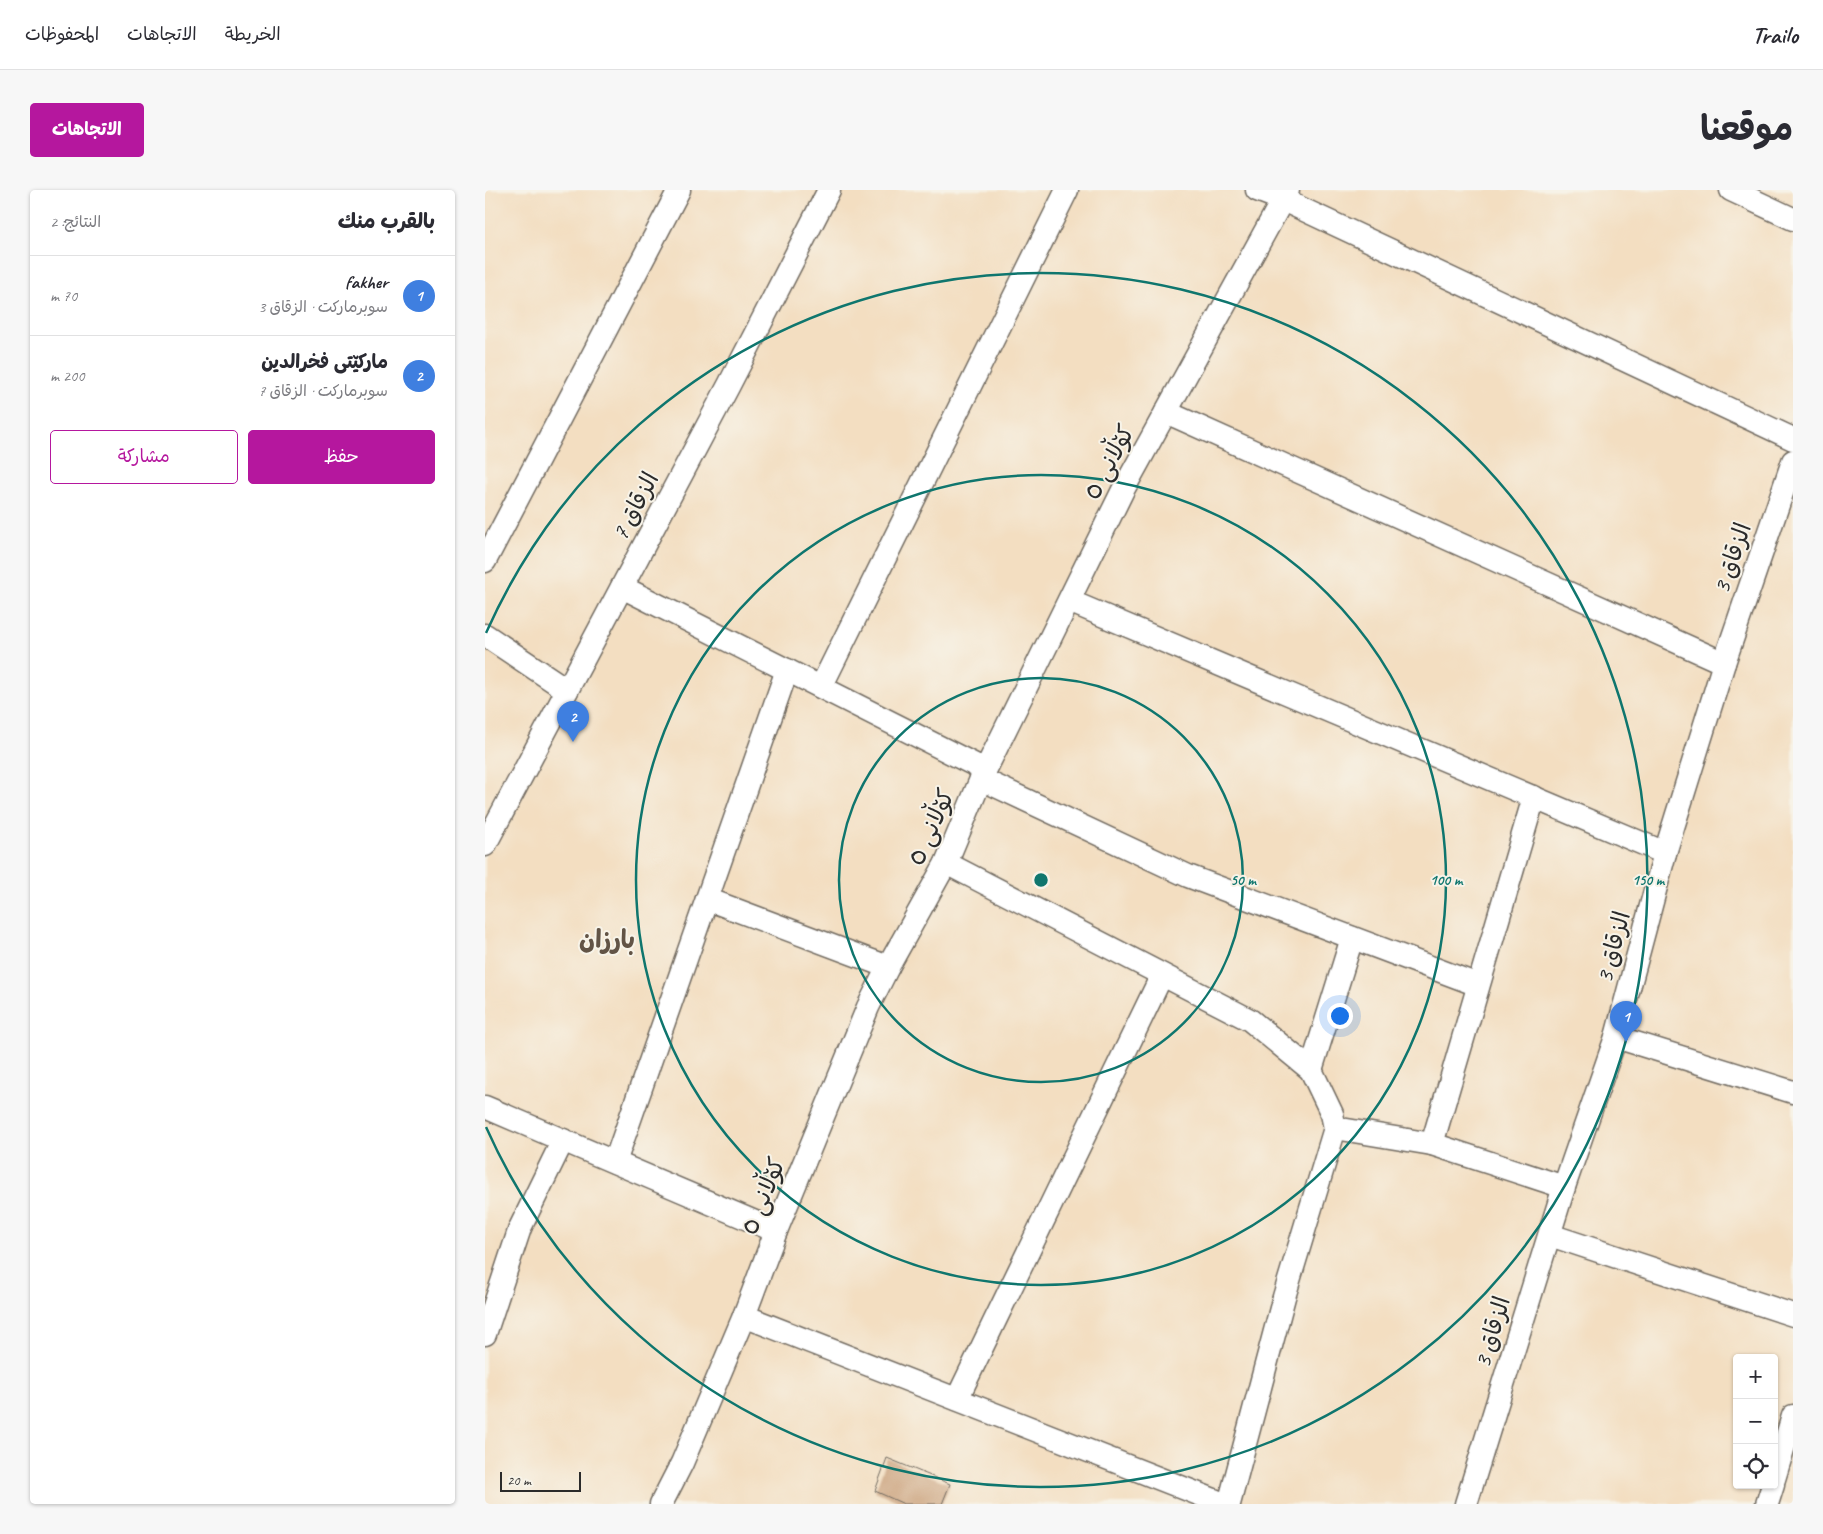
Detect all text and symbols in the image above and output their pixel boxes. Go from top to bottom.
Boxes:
text: Trailo [1752,20,1798,50]
text: المحفوظات [25,23,99,45]
text: الاتجاهات [127,23,197,45]
text: الخريطة [225,23,281,45]
button: الاتجاهات [30,103,144,157]
text: موقعنا [1700,106,1793,151]
text: بالقرب منك [338,208,435,234]
text: النتائج: 2 [50,212,101,232]
text: fakher [345,270,388,294]
text: 70 m [50,286,77,306]
text: 1 [415,286,423,306]
text: سوبرماركت · الزقاق 3 [258,297,388,317]
text: مارکێتی فخرالدین [261,350,388,374]
text: 200 m [50,366,84,386]
text: 2 [415,366,423,386]
text: سوبرماركت · الزقاق 7 [258,381,388,401]
street label: کۆڵانی ٥ [1074,418,1141,505]
button: مشاركة [50,430,238,484]
button: حفظ [248,430,435,484]
street label: الزقاق 7 [605,467,665,545]
street label: الزقاق 3 [1706,519,1758,597]
pin: 2 [557,701,589,742]
street label: کۆڵانی ٥ [898,783,961,870]
centre of rings [1032,871,1050,889]
text: 50 m [1230,871,1257,890]
text: 100 m [1430,871,1464,890]
text: 150 m [1632,871,1666,890]
street label: الزقاق 3 [1589,908,1637,986]
district label: بارزان [579,924,635,956]
pin: 1 [1610,1001,1642,1042]
your location [1327,1003,1353,1029]
street label: کۆڵانی ٥ [731,1152,792,1239]
street label: الزقاق 3 [1467,1293,1517,1371]
map controls [1733,1354,1778,1489]
button: + [1733,1354,1778,1399]
button: − [1733,1399,1778,1444]
button: locate [1733,1444,1778,1489]
scale bar [500,1469,581,1492]
text: 20 m [507,1472,531,1489]

